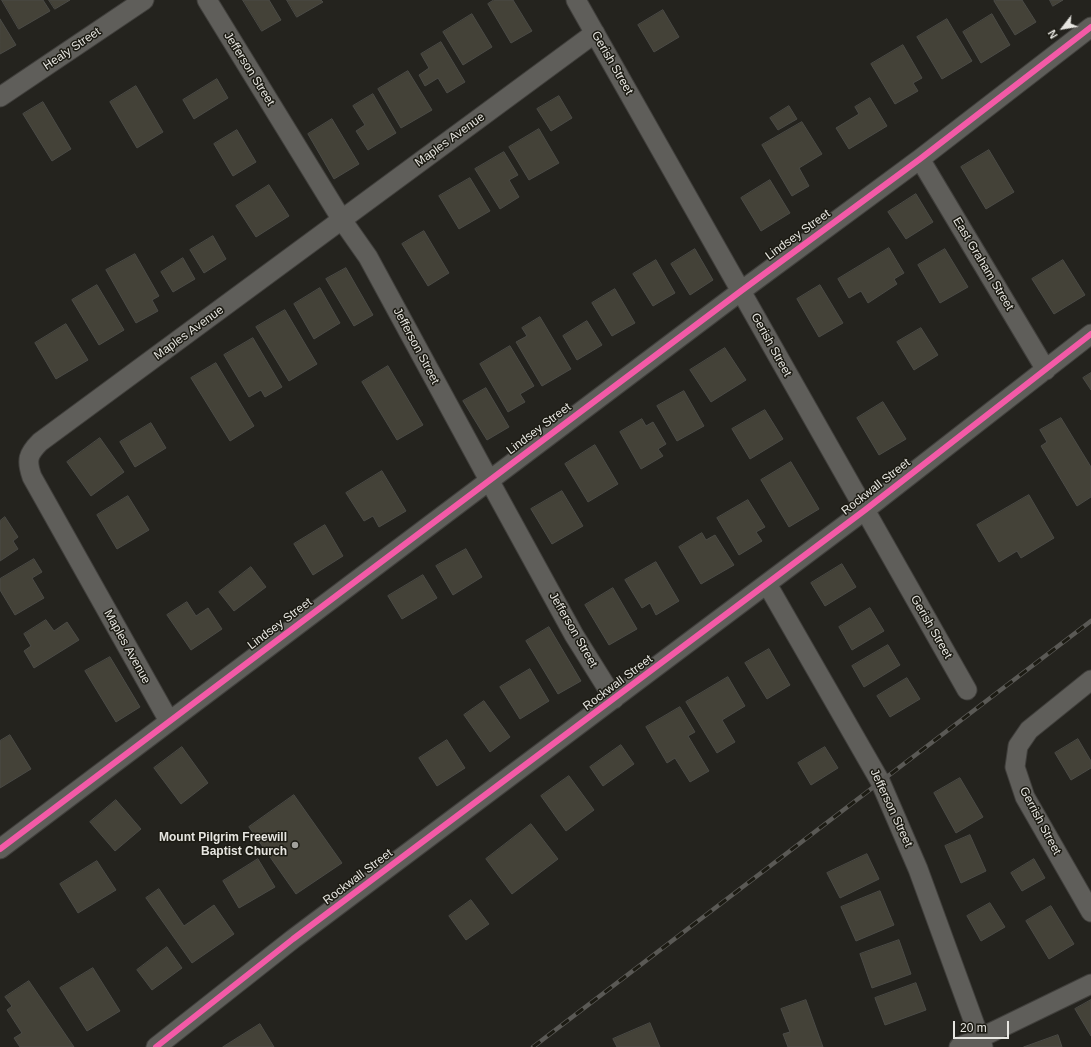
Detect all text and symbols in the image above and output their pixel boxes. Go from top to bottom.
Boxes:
north arrow [1043,8,1083,48]
street label: Healy Street [41,25,103,73]
text: N [1046,28,1060,41]
street label: Jefferson Street [221,29,277,109]
street label: Gerish Street [588,29,636,97]
street label: Maples Avenue [412,110,488,170]
street label: Lindsey Street [763,207,833,263]
street label: East Graham Street [950,215,1016,313]
street label: Maples Avenue [151,303,227,363]
street label: Jefferson Street [390,305,442,387]
street label: Gerish Street [748,311,794,379]
street label: Lindsey Street [504,400,574,458]
street label: Rockwall Street [839,456,913,518]
street label: Jefferson Street [546,590,600,670]
street label: Gerish Street [907,593,955,661]
street label: Lindsey Street [245,595,315,653]
street label: Maples Avenue [101,607,153,687]
street label: Rockwall Street [580,652,656,714]
street label: Jefferson Street [867,767,915,849]
street label: Gerrish Street [1016,785,1064,857]
place label: Mount Pilgrim Freewill Baptist Church [159,831,287,859]
marker: Mount Pilgrim Freewill Baptist Church [290,840,300,850]
street label: Rockwall Street [320,846,396,908]
scale bar [955,1013,1011,1039]
text: 20 m [960,1021,987,1035]

